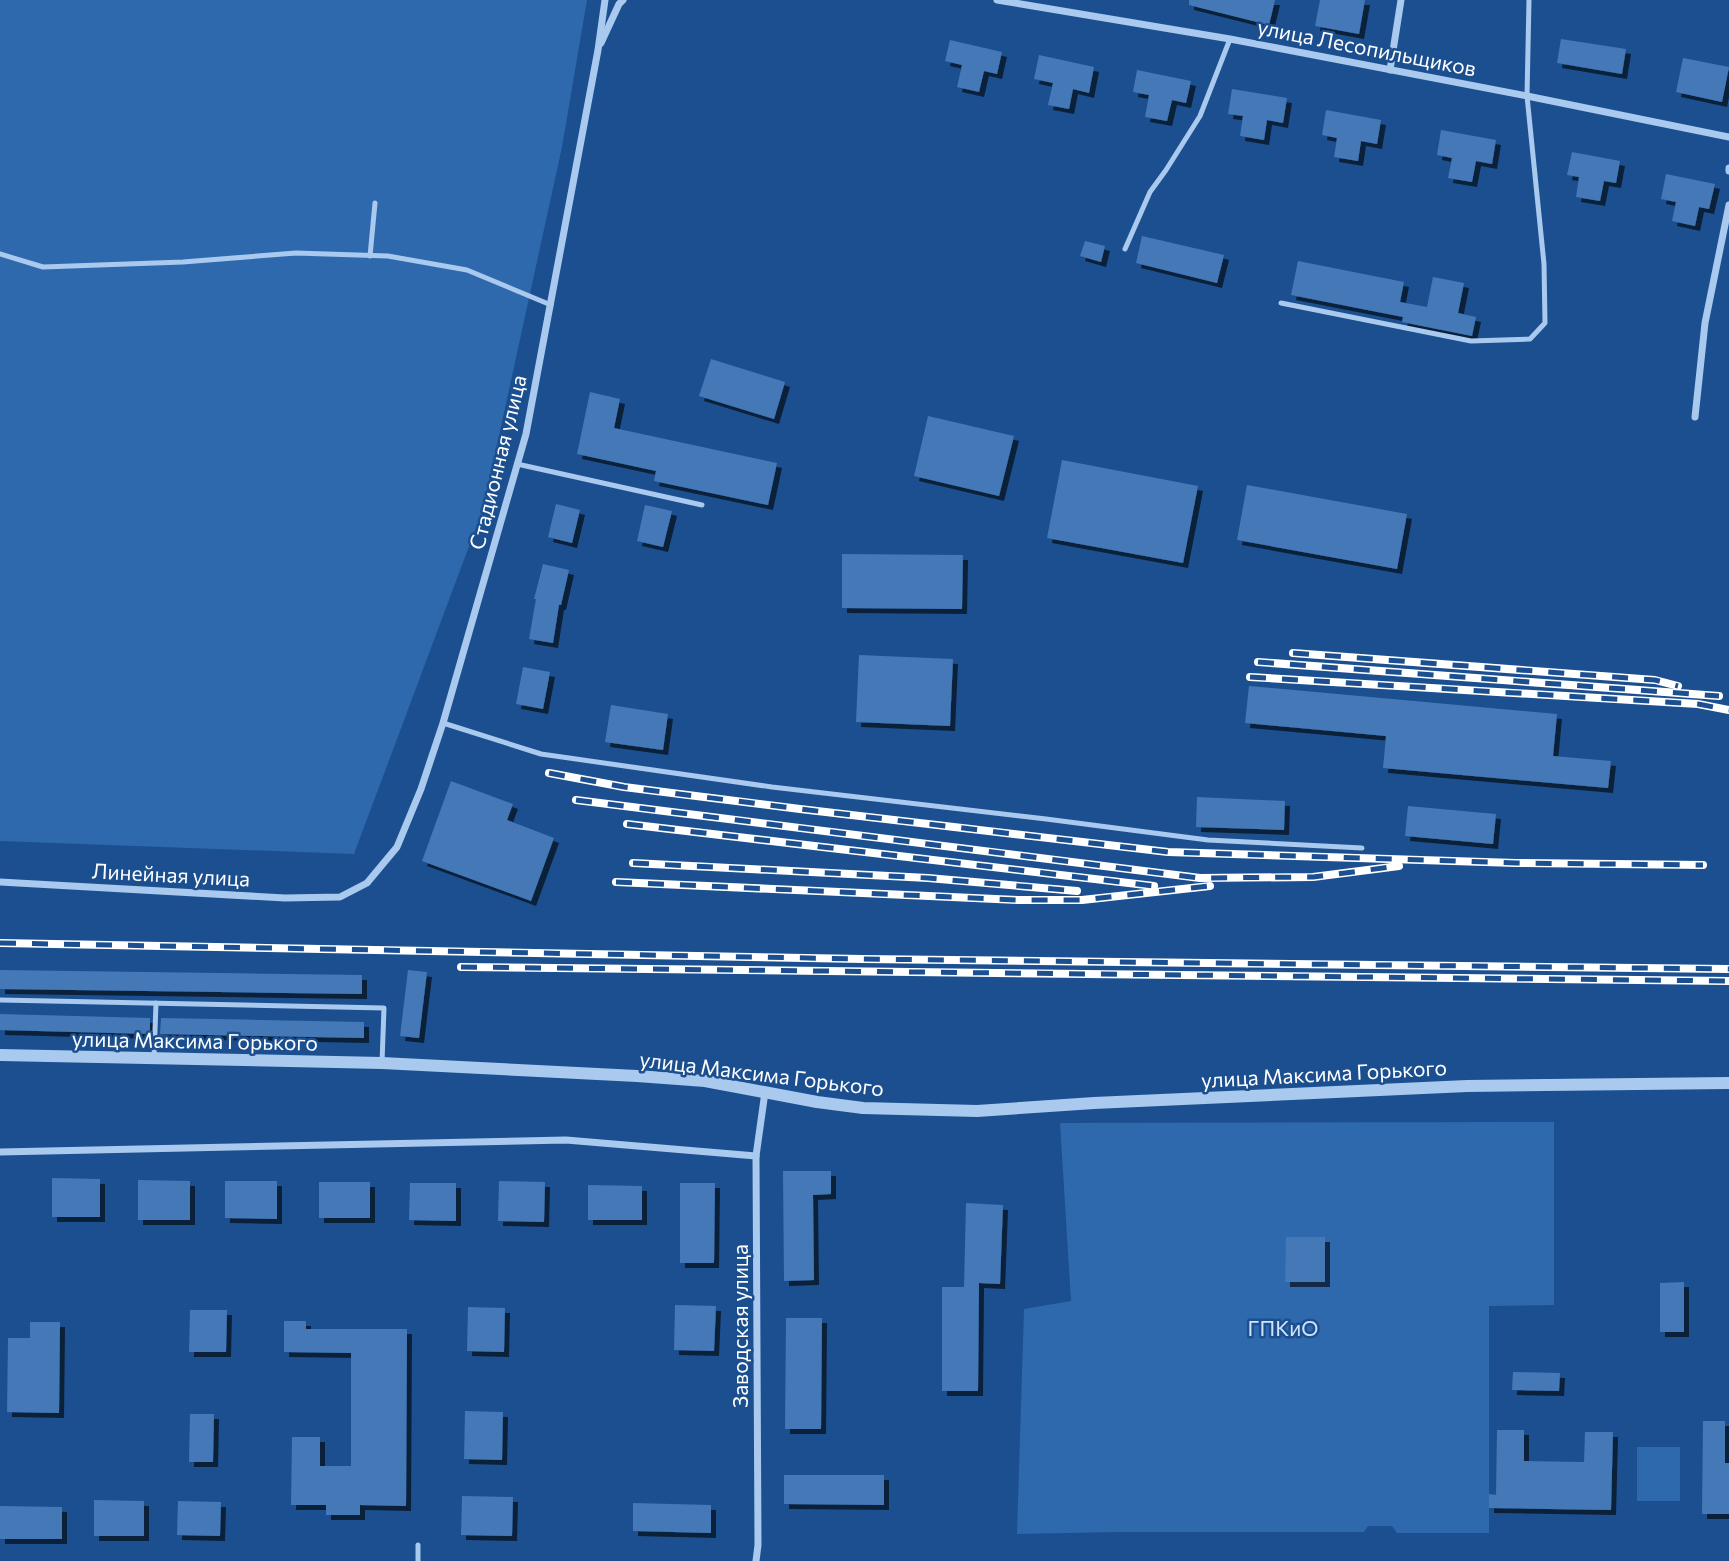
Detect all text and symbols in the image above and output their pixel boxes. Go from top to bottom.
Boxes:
street label: улица Лесопильщиков [1255,14,1479,80]
street label: Стадионная улица [463,372,531,552]
street label: Линейная улица [91,857,251,891]
street label: улица Максима Горького [72,1025,318,1055]
street label: улица Максима Горького [638,1046,886,1100]
street label: улица Максима Горького [1200,1054,1448,1092]
street label: Заводская улица [727,1244,752,1408]
park label: ГПКиО [1248,1315,1318,1340]

